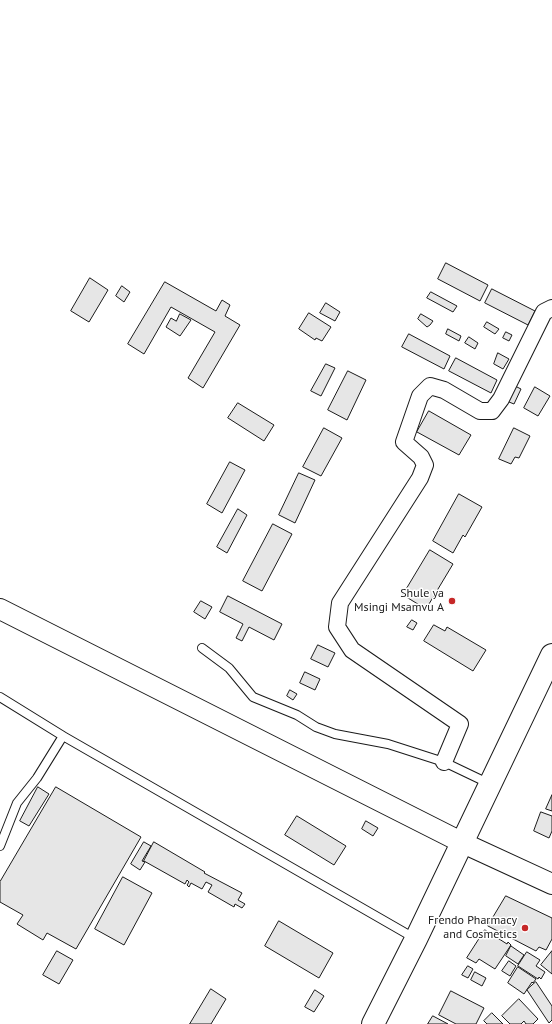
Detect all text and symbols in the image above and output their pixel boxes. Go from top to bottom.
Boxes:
place label: Shule ya Msingi Msamvu A [354,587,444,615]
marker: Shule ya Msingi Msamvu A [447,596,457,606]
place label: Frendo Pharmacy and Cosmetics [428,914,517,942]
marker: Frendo Pharmacy and Cosmetics [520,923,530,933]

